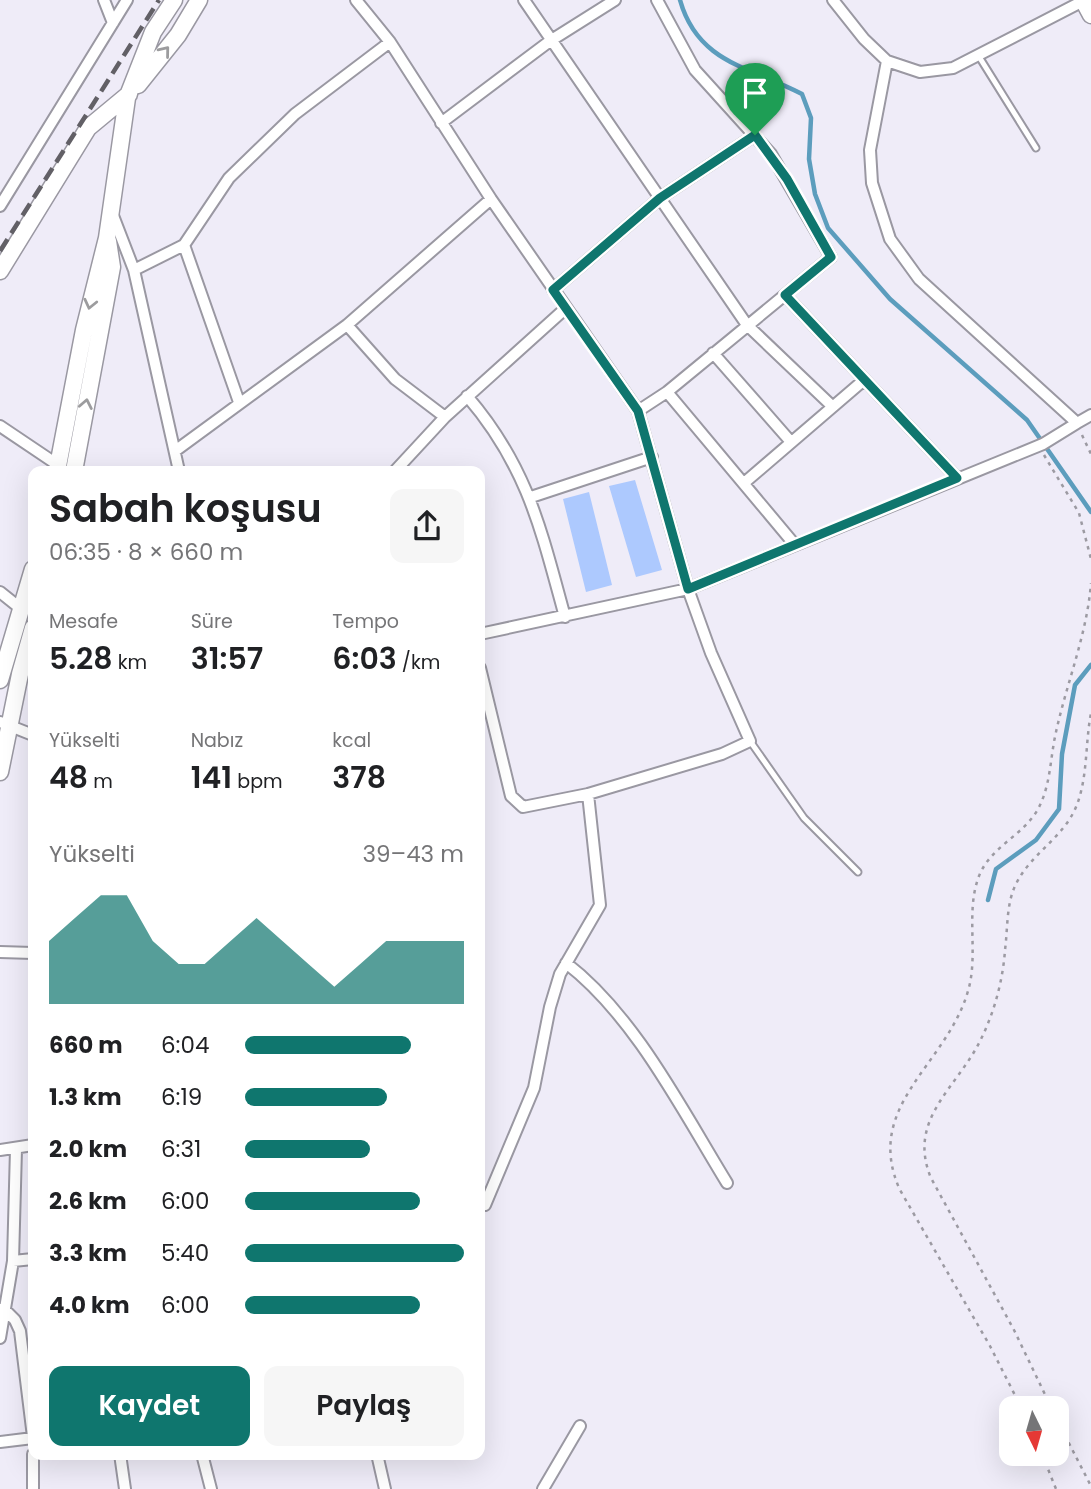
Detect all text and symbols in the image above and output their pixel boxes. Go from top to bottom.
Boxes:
one-way arrow [157,46,170,58]
pin [725,63,785,135]
icon: arrive [736,74,774,112]
one-way arrow [83,298,98,310]
one-way arrow [78,398,93,410]
text: Sabah koşusu [49,482,322,535]
button: share [390,489,464,563]
text: 06:35 · 8 × 660 m [49,536,243,568]
text: Mesafe [49,608,118,635]
text: Süre [191,608,233,635]
text: Tempo [332,608,399,635]
text: 5.28 [49,637,113,680]
text: 31:57 [191,637,263,680]
text: 6:03 [332,637,397,680]
text: km [113,649,147,676]
text: /km [397,649,440,676]
text: Yükselti [49,727,120,754]
text: Nabız [191,727,243,754]
text: kcal [332,727,371,754]
text: 48 [49,756,88,799]
text: 141 [191,756,232,799]
text: 378 [332,756,386,799]
text: m [88,768,113,795]
text: bpm [232,768,283,795]
text: Yükselti [49,838,135,870]
text: 39–43 m [363,838,464,870]
text: 660 m [49,1029,123,1061]
text: 6:04 [161,1029,209,1061]
text: 1.3 km [49,1081,122,1113]
text: 6:19 [161,1081,202,1113]
text: 2.0 km [49,1133,127,1165]
text: 6:31 [161,1133,201,1165]
text: 2.6 km [49,1185,127,1217]
text: 6:00 [161,1185,209,1217]
text: 3.3 km [49,1237,127,1269]
text: 5:40 [161,1237,209,1269]
text: 4.0 km [49,1289,130,1321]
text: 6:00 [161,1289,209,1321]
button: Kaydet [49,1366,250,1446]
button: Paylaş [264,1366,464,1446]
north arrow [999,1396,1069,1466]
map controls [999,1396,1069,1466]

